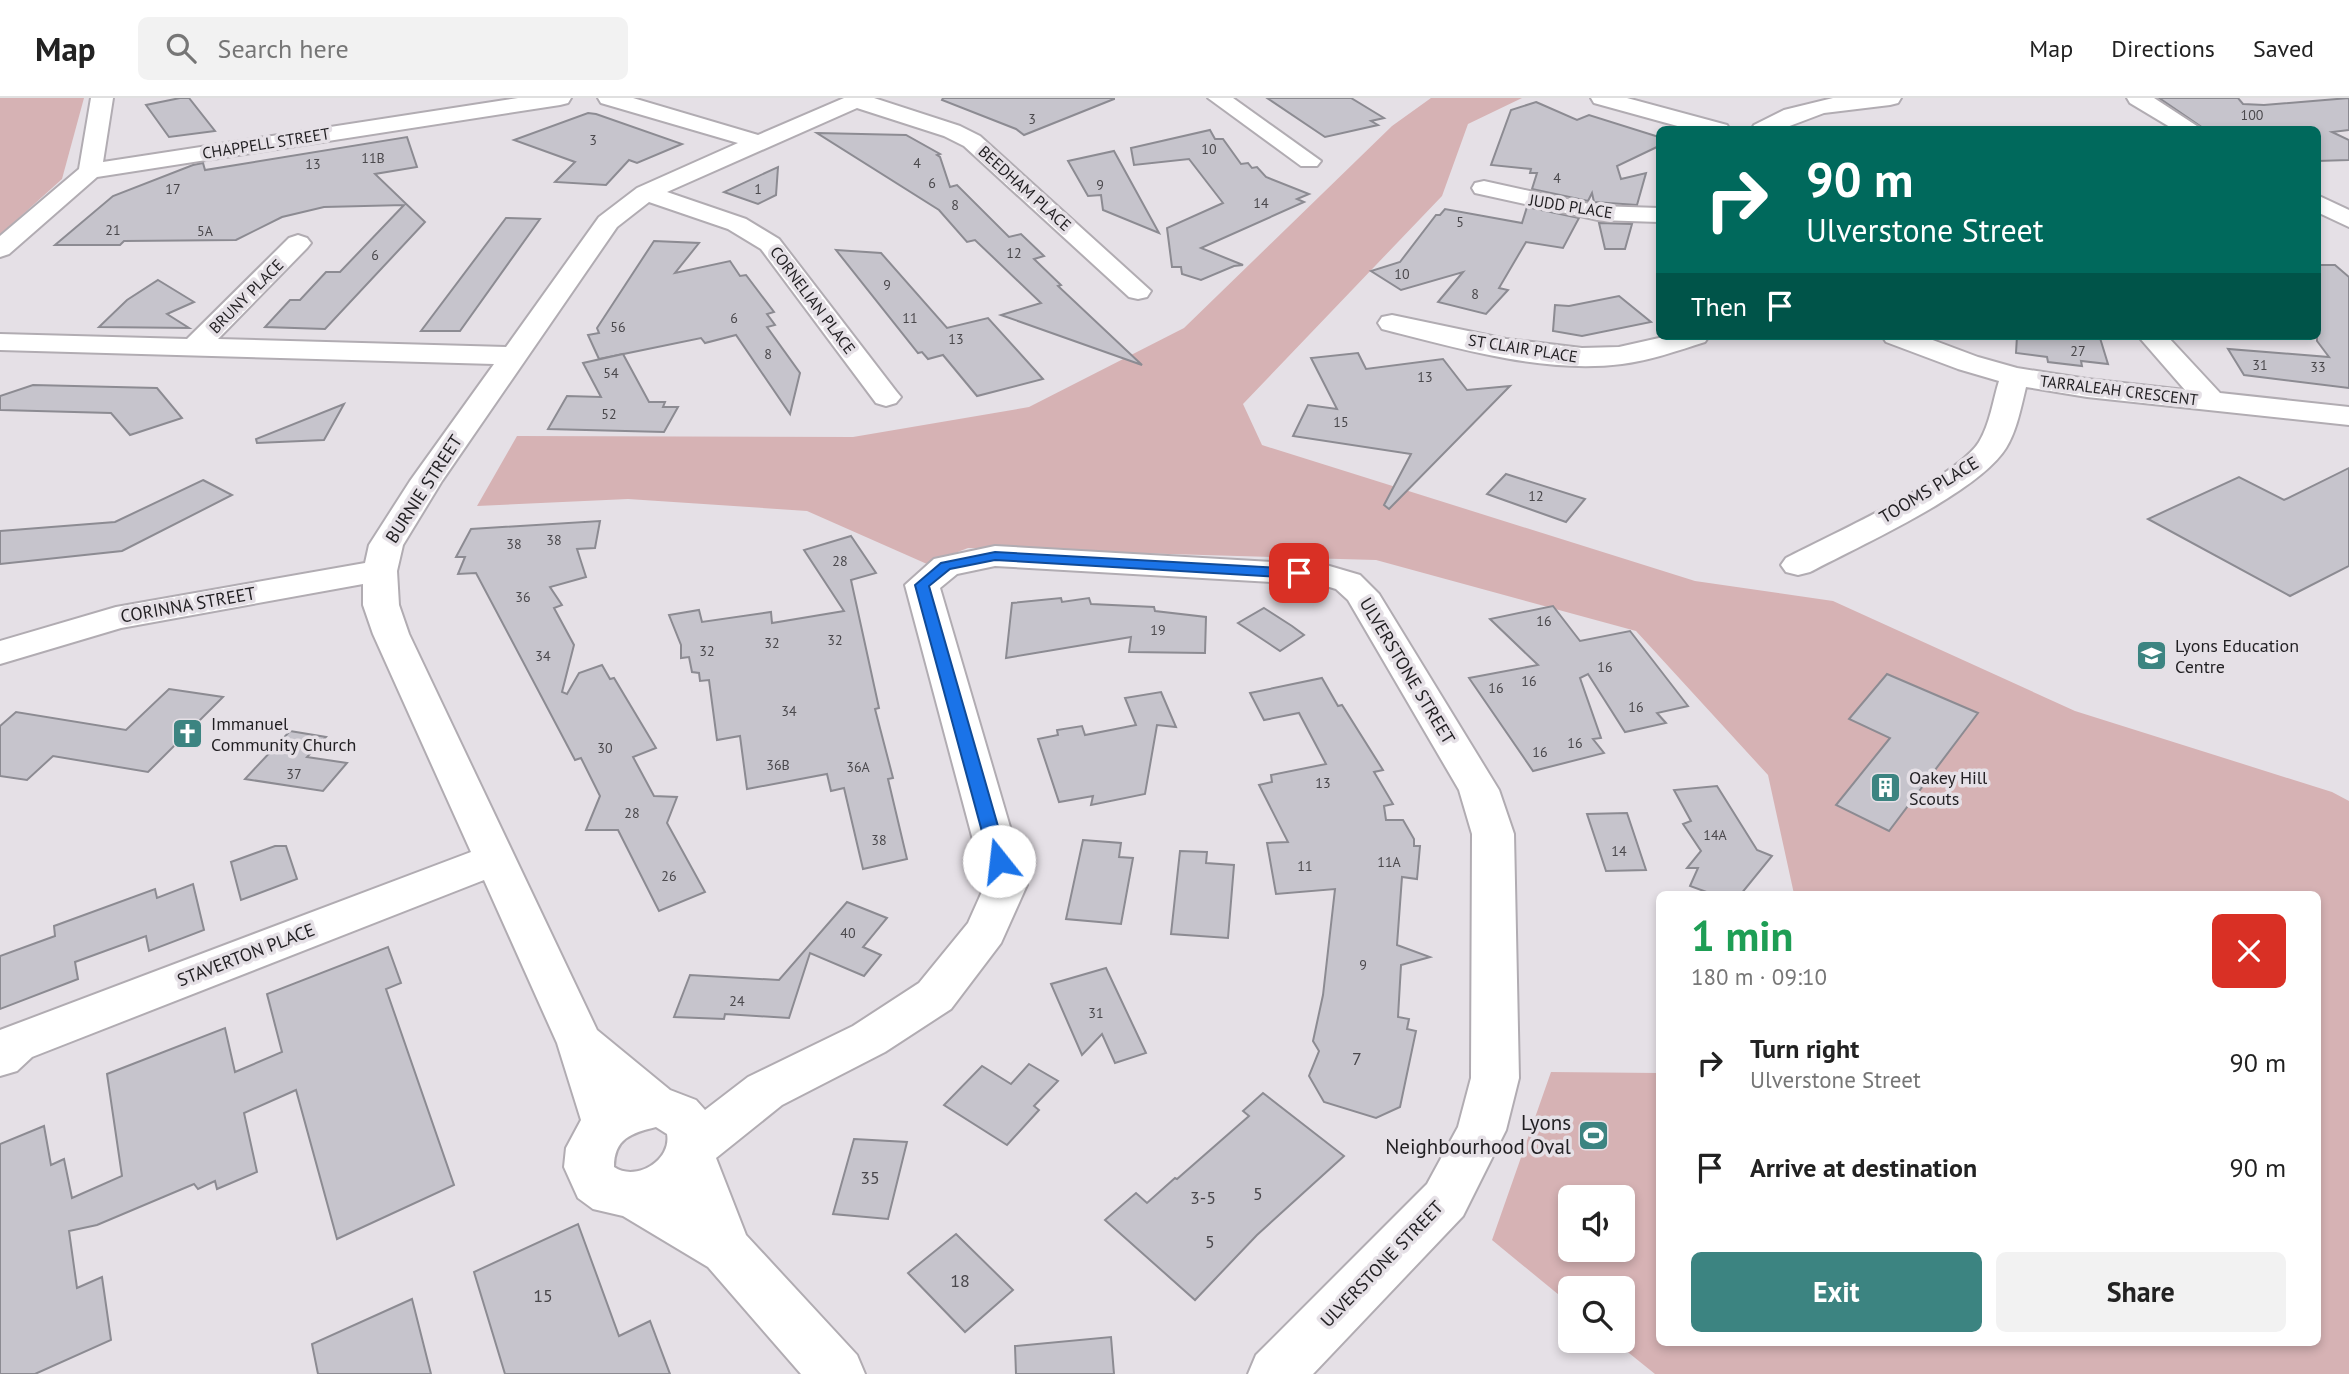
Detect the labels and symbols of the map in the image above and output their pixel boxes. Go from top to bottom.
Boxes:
house number: 100 [2241,106,2264,124]
house number: 3 [1028,110,1036,128]
street label: CHAPPELL STREET [201,123,331,163]
house number: 3 [589,131,597,149]
house number: 10 [1201,140,1217,158]
street label: BEEDHAM PLACE [974,141,1076,235]
house number: 11B [361,149,385,167]
house number: 4 [913,154,921,172]
house number: 13 [305,155,321,173]
house number: 4 [1553,169,1561,187]
house number: 6 [928,174,936,192]
house number: 9 [1096,176,1104,194]
house number: 17 [165,180,181,198]
house number: 1 [754,180,762,198]
street label: JUDD PLACE [1527,189,1614,222]
house number: 14 [1253,194,1269,212]
house number: 8 [951,196,959,214]
house number: 5 [1456,213,1464,231]
house number: 21 [105,221,121,239]
house number: 5A [197,222,214,240]
street label: CORNELIAN PLACE [766,242,860,358]
house number: 12 [1006,244,1022,262]
house number: 6 [371,246,379,264]
street label: BRUNY PLACE [205,255,287,337]
house number: 10 [1394,265,1410,283]
house number: 9 [883,276,891,294]
house number: 8 [1471,285,1479,303]
house number: 6 [730,309,738,327]
house number: 11 [902,309,918,327]
house number: 56 [610,318,626,336]
street label: ST CLAIR PLACE [1467,329,1579,367]
house number: 13 [948,330,964,348]
house number: 27 [2070,342,2086,360]
house number: 8 [764,345,772,363]
house number: 31 [2252,356,2268,374]
house number: 33 [2310,358,2326,376]
house number: 54 [603,364,619,382]
house number: 13 [1417,368,1433,386]
street label: TARRALEAH CRESCENT [2039,370,2199,410]
house number: 52 [601,405,617,423]
house number: 15 [1333,413,1349,431]
street label: BURNIE STREET [380,430,467,547]
street label: TOOMS PLACE [1875,451,1983,528]
house number: 12 [1528,487,1544,505]
house number: 38 [546,531,562,549]
house number: 38 [506,535,522,553]
pin [1269,543,1329,603]
house number: 28 [832,552,848,570]
street label: CORINNA STREET [119,581,257,628]
house number: 36 [515,588,531,606]
street label: ULVERSTONE STREET [1355,593,1460,748]
house number: 16 [1536,612,1552,630]
house number: 19 [1150,621,1166,639]
house number: 32 [827,631,843,649]
house number: 32 [764,634,780,652]
place label: Lyons Education Centre [2175,634,2299,678]
school or university icon: Lyons Education Centre [2135,639,2169,673]
house number: 32 [699,642,715,660]
house number: 34 [535,647,551,665]
house number: 16 [1597,658,1613,676]
house number: 16 [1521,672,1537,690]
house number: 16 [1488,679,1504,697]
house number: 16 [1628,698,1644,716]
house number: 34 [781,702,797,720]
place label: Immanuel Community Church [211,712,356,756]
church icon: Immanuel Community Church [171,717,205,751]
house number: 16 [1567,734,1583,752]
house number: 30 [597,739,613,757]
house number: 16 [1532,743,1548,761]
house number: 36B [766,756,790,774]
house number: 36A [846,758,871,776]
house number: 37 [286,765,302,783]
place label: Oakey Hill Scouts [1909,766,1988,810]
building icon: Oakey Hill Scouts [1869,771,1903,805]
house number: 13 [1315,774,1331,792]
house number: 28 [624,804,640,822]
position arrow [962,824,1036,898]
house number: 14A [1703,826,1728,844]
house number: 38 [871,831,887,849]
house number: 14 [1611,842,1627,860]
house number: 11A [1377,853,1402,871]
house number: 11 [1297,857,1313,875]
house number: 26 [661,867,677,885]
street label: STAVERTON PLACE [174,918,318,991]
house number: 40 [840,924,856,942]
house number: 9 [1359,956,1367,974]
house number: 24 [729,992,745,1010]
house number: 31 [1088,1004,1104,1022]
house number: 7 [1352,1047,1362,1070]
place label: Lyons Neighbourhood Oval [1385,1109,1571,1160]
sports icon: Lyons Neighbourhood Oval [1577,1118,1611,1152]
house number: 35 [860,1166,880,1189]
house number: 5 [1253,1182,1263,1205]
house number: 3-5 [1190,1186,1216,1209]
street label: ULVERSTONE STREET [1315,1196,1448,1332]
house number: 5 [1205,1230,1215,1253]
house number: 18 [950,1269,970,1292]
house number: 15 [533,1284,553,1307]

